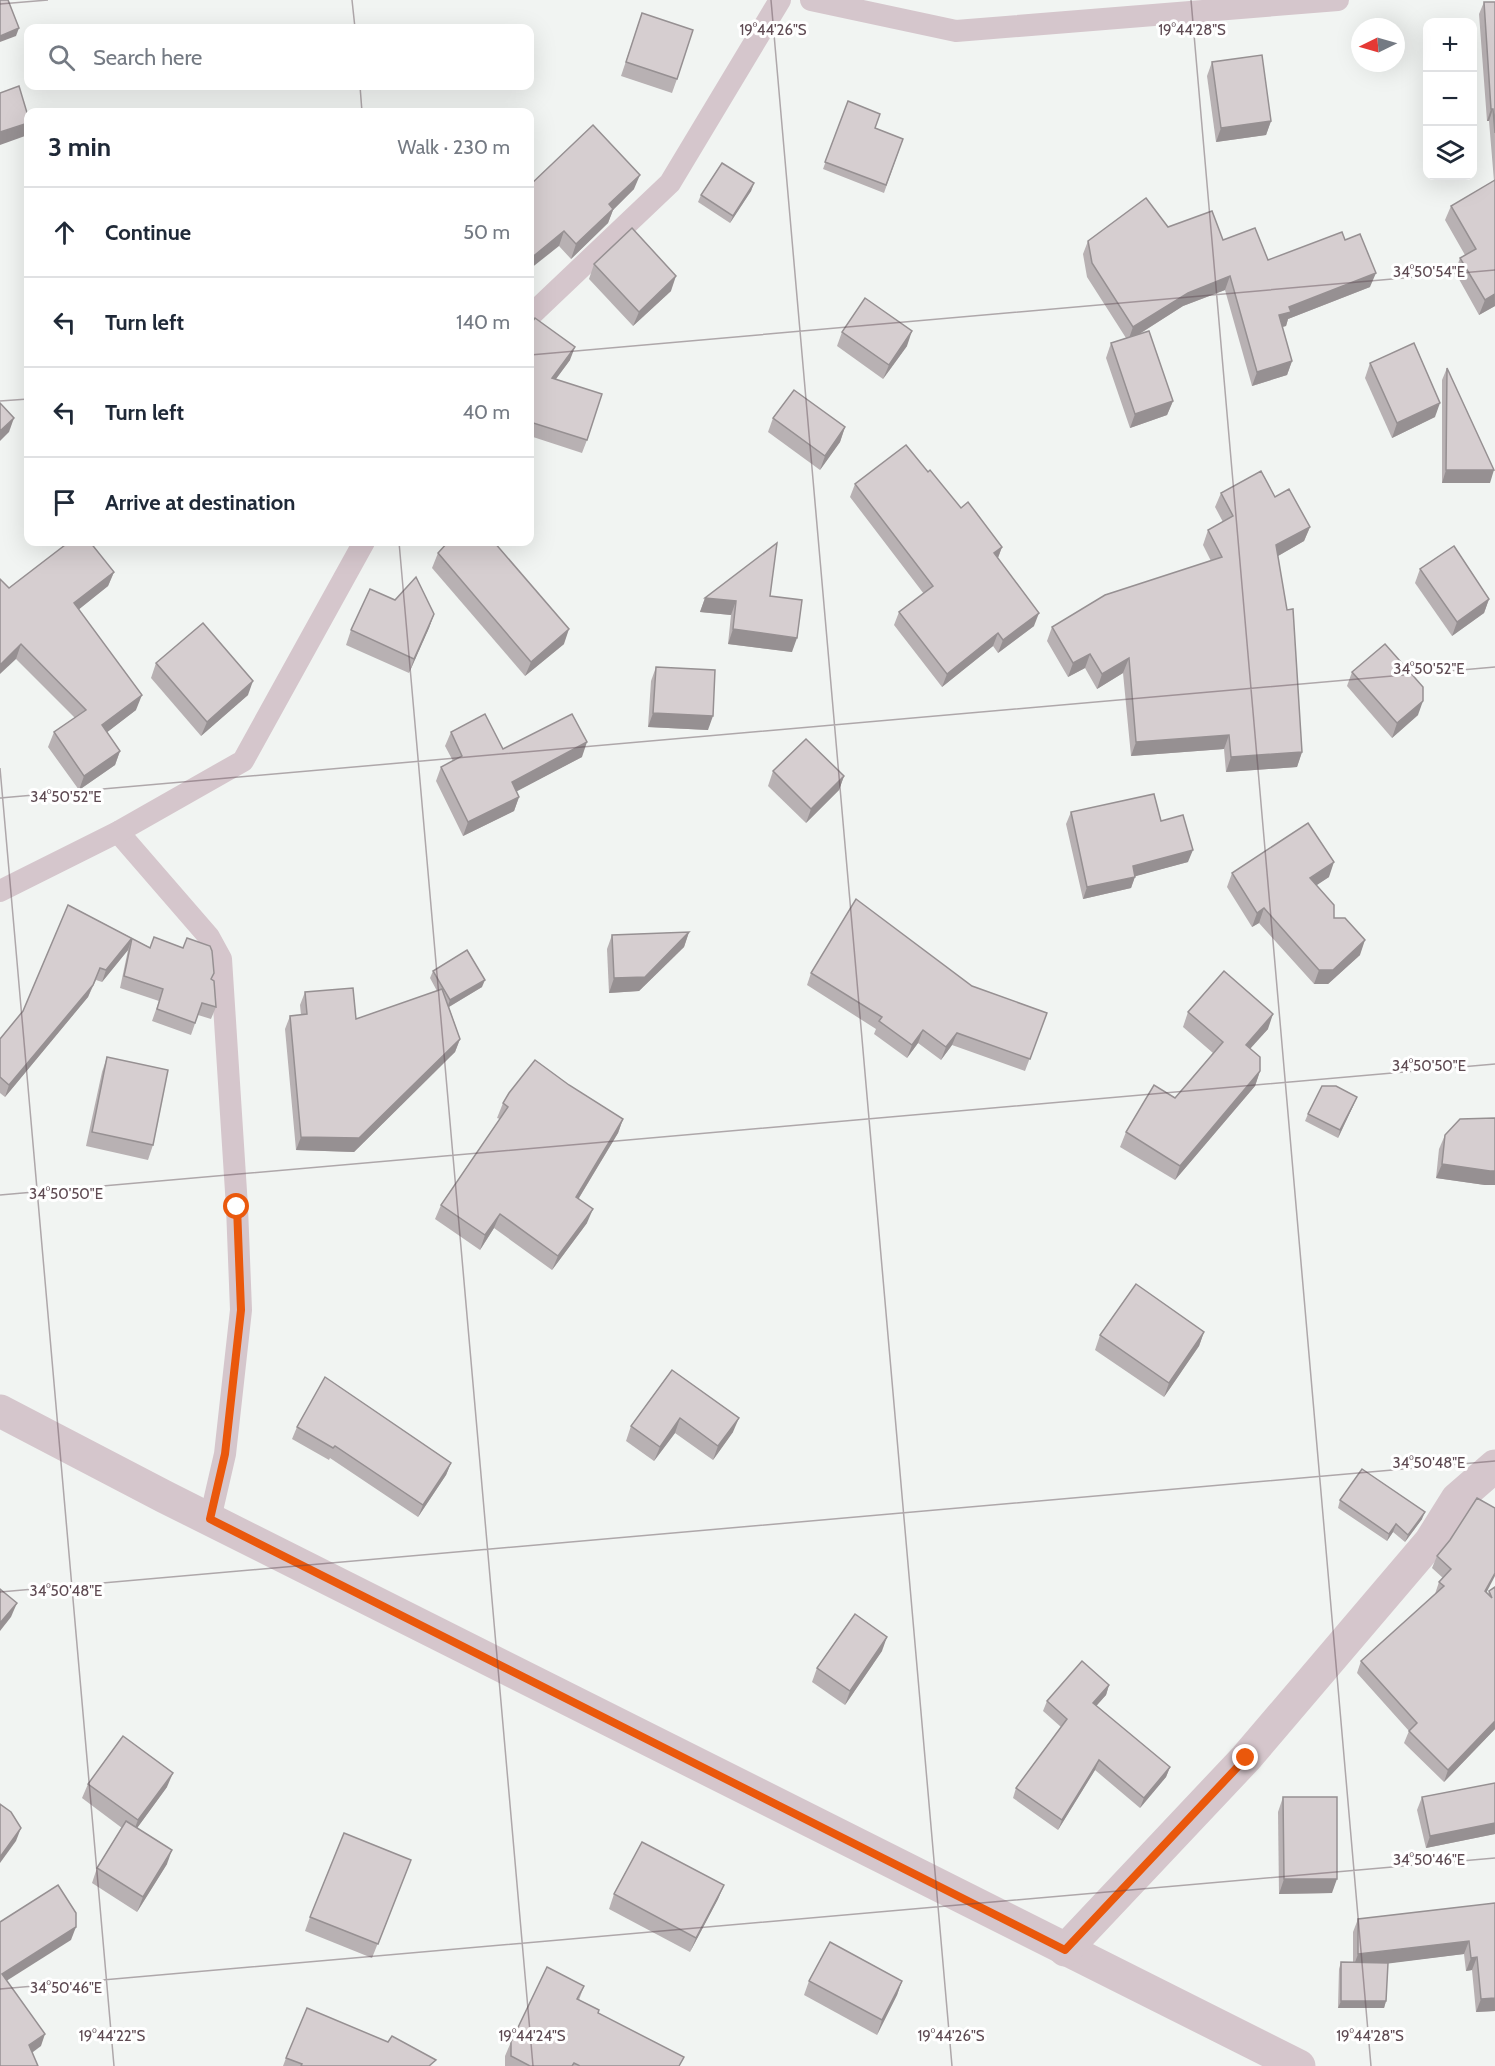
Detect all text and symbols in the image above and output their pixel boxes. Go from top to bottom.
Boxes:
north arrow [1351,18,1405,72]
map controls [1423,18,1477,180]
button: + [1423,18,1477,72]
text: 19°44'26"S [739,21,807,39]
text: 19°44'28"S [1158,21,1226,39]
search box [24,24,534,90]
icon: search [45,41,78,74]
text: Search here [93,44,202,71]
button: − [1423,72,1477,126]
button: layers [1423,126,1477,180]
text: 3 min [48,131,111,163]
text: Walk · 230 m [398,135,510,159]
icon: ahead [48,216,81,249]
text: Continue [105,219,191,246]
text: 50 m [463,220,510,244]
text: 34°50'54"E [1393,263,1465,281]
icon: left [48,306,81,339]
text: Turn left [105,309,184,336]
text: 140 m [456,310,510,334]
icon: left [48,396,81,429]
text: Turn left [105,399,184,426]
text: 40 m [462,400,510,424]
icon: arrive [48,486,81,519]
text: Arrive at destination [105,489,295,516]
text: 34°50'52"E [1393,660,1465,678]
text: 34°50'52"E [30,788,102,806]
text: 34°50'50"E [1392,1057,1466,1075]
text: 34°50'50"E [29,1185,103,1203]
route start [223,1193,249,1219]
text: 34°50'48"E [1393,1454,1465,1472]
text: 34°50'48"E [30,1582,102,1600]
route end [1232,1744,1258,1770]
text: 34°50'46"E [1393,1851,1465,1869]
text: 34°50'46"E [30,1979,102,1997]
text: 19°44'22"S [79,2027,145,2045]
text: 19°44'24"S [498,2027,566,2045]
text: 19°44'26"S [917,2027,985,2045]
text: 19°44'28"S [1336,2027,1404,2045]

